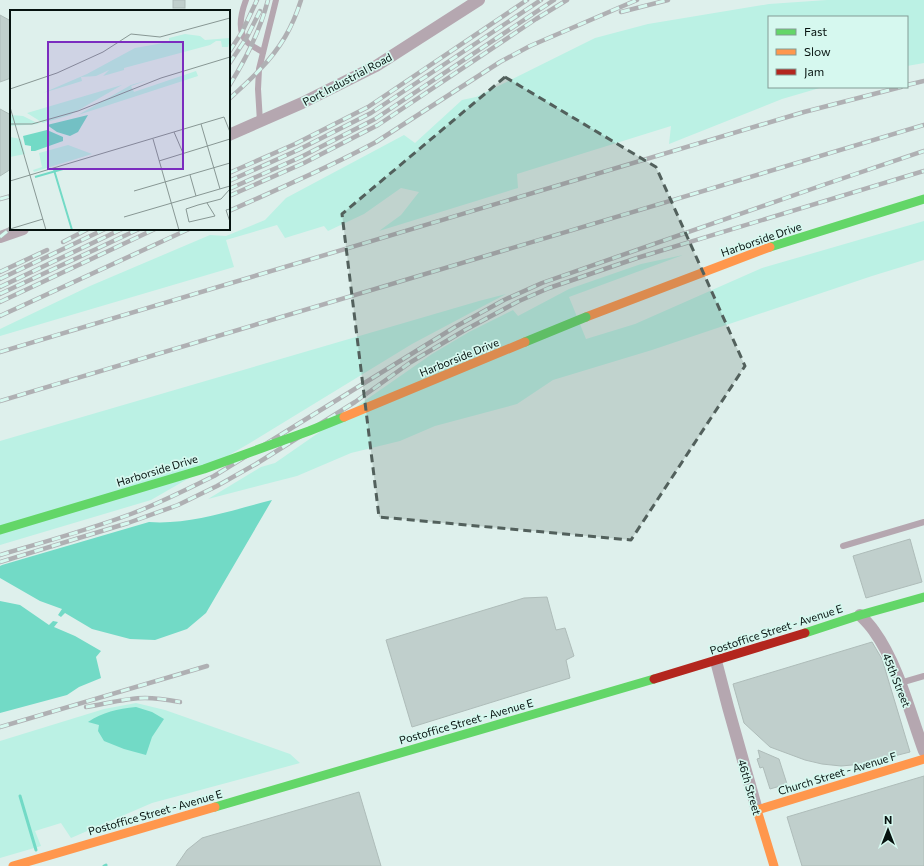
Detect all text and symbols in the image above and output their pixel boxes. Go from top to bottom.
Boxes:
inset map [10,10,230,230]
legend [768,16,908,88]
text: Fast [804,24,827,38]
text: Slow [804,44,831,58]
street label: Port Industrial Road [300,50,394,108]
text: Jam [804,64,824,79]
street label: Harborside Drive [719,219,803,259]
street label: Harborside Drive [417,335,501,379]
street label: Harborside Drive [115,451,199,489]
street label: Postoffice Street - Avenue E [708,601,844,657]
street label: 45th Street [880,651,914,709]
street label: Postoffice Street - Avenue E [397,696,535,746]
street label: Church Street - Avenue F [776,749,898,797]
street label: 46th Street [736,758,764,817]
street label: Postoffice Street - Avenue E [86,787,224,837]
north arrow [868,810,908,850]
text: N [884,813,892,826]

